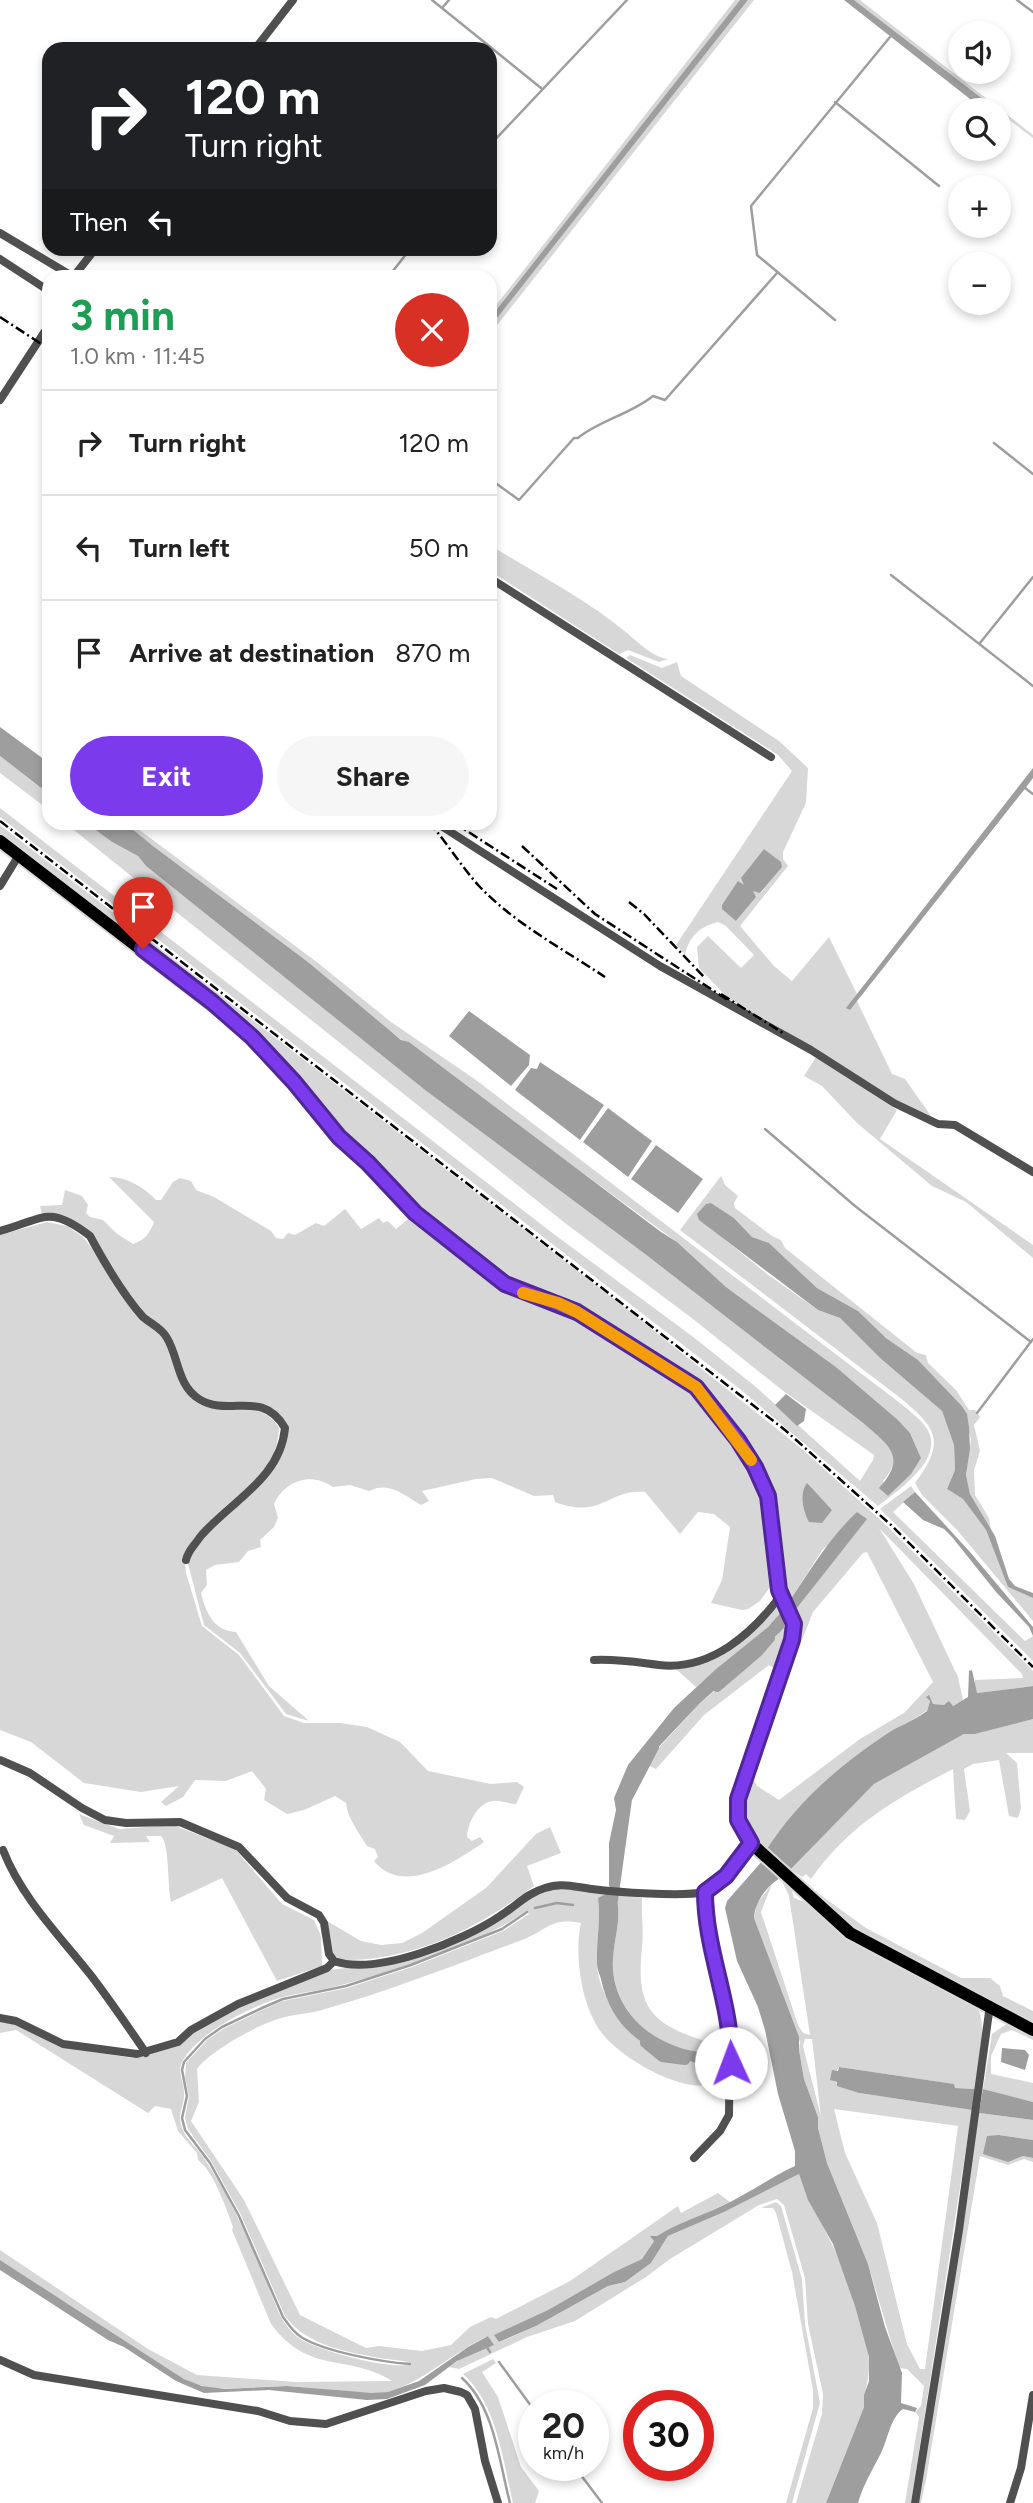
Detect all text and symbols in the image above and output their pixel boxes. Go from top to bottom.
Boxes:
map controls [948,21,1011,315]
button: sound [948,21,1011,84]
text: 120 m [185,67,320,126]
icon: right [70,70,161,161]
button: search [948,98,1011,161]
text: Turn right [185,127,323,165]
button: + [948,175,1011,238]
icon: left [142,203,180,241]
text: Then [70,206,128,238]
button: − [948,252,1011,315]
text: 3 min [70,290,175,341]
button: close [395,293,469,367]
text: 1.0 km · 11:45 [70,342,205,370]
icon: right [70,424,108,462]
text: Turn right [129,427,246,459]
text: 120 m [399,427,469,459]
icon: left [70,529,108,567]
text: Turn left [129,532,230,564]
text: 50 m [409,532,469,564]
icon: arrive [70,634,108,672]
text: Arrive at destination [129,637,374,669]
text: 870 m [395,637,470,669]
button: Exit [70,736,263,816]
button: Share [277,736,469,816]
pin [113,877,173,949]
icon: arrive [124,888,162,926]
position arrow [694,2026,768,2100]
speed limit sign: 30 [623,2390,714,2481]
text: 20 [542,2405,585,2447]
text: km/h [543,2442,584,2464]

